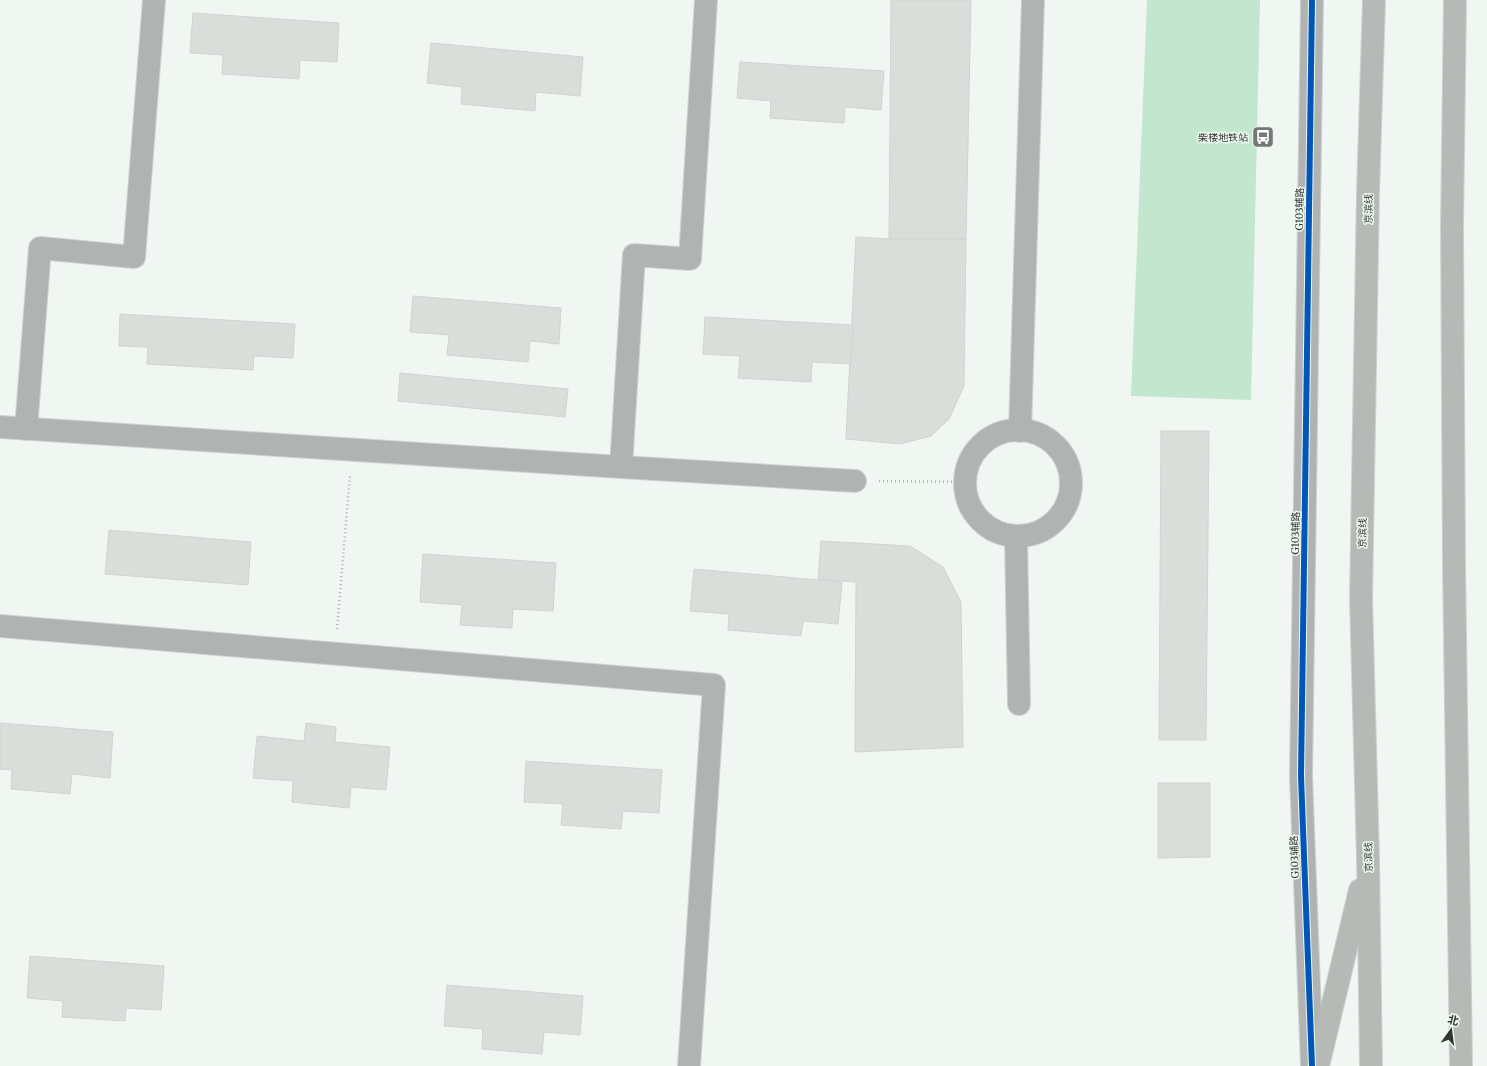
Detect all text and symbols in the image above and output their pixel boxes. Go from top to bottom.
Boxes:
bus stop icon: 柴楼地铁站 [1250,124,1276,150]
place label: 柴楼地铁站 [1198,131,1248,144]
street label: G103辅路 [1293,187,1306,231]
street label: 京滨线 [1362,194,1375,224]
street label: G103辅路 [1289,511,1302,555]
street label: 京滨线 [1356,518,1369,548]
street label: G103辅路 [1287,835,1302,879]
street label: 京滨线 [1362,842,1375,872]
north arrow [1431,1010,1471,1050]
text: 北 [1446,1012,1460,1028]

